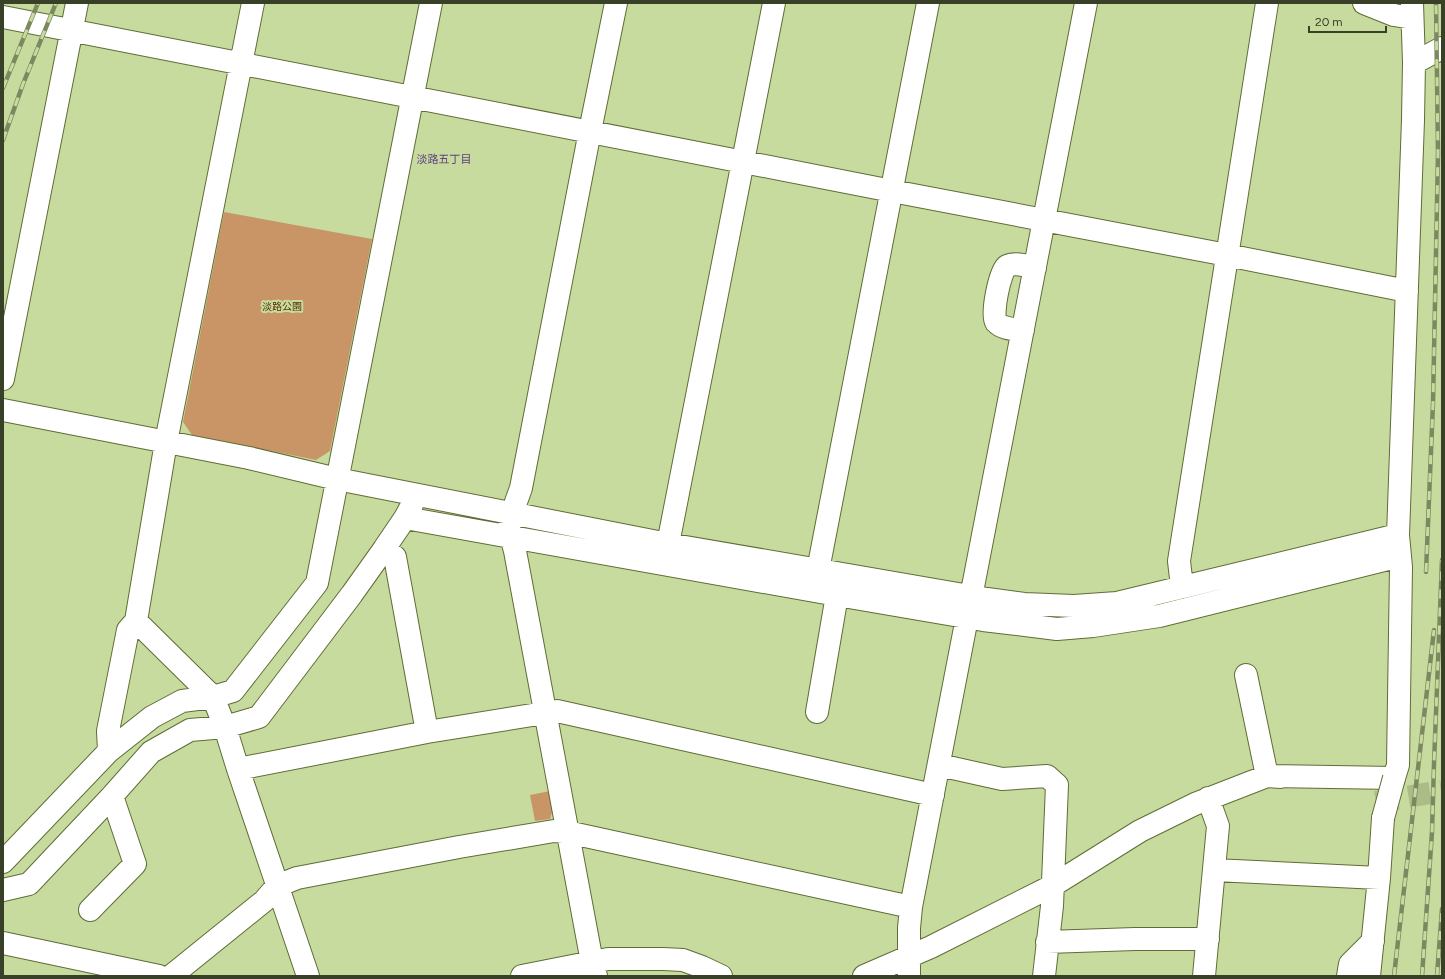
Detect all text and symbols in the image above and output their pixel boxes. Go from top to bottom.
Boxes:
scale bar [1309,8,1386,34]
text: 20 m [1315,15,1343,29]
district label: 淡路五丁目 [417,153,472,166]
park label: 淡路公園 [262,300,302,313]

